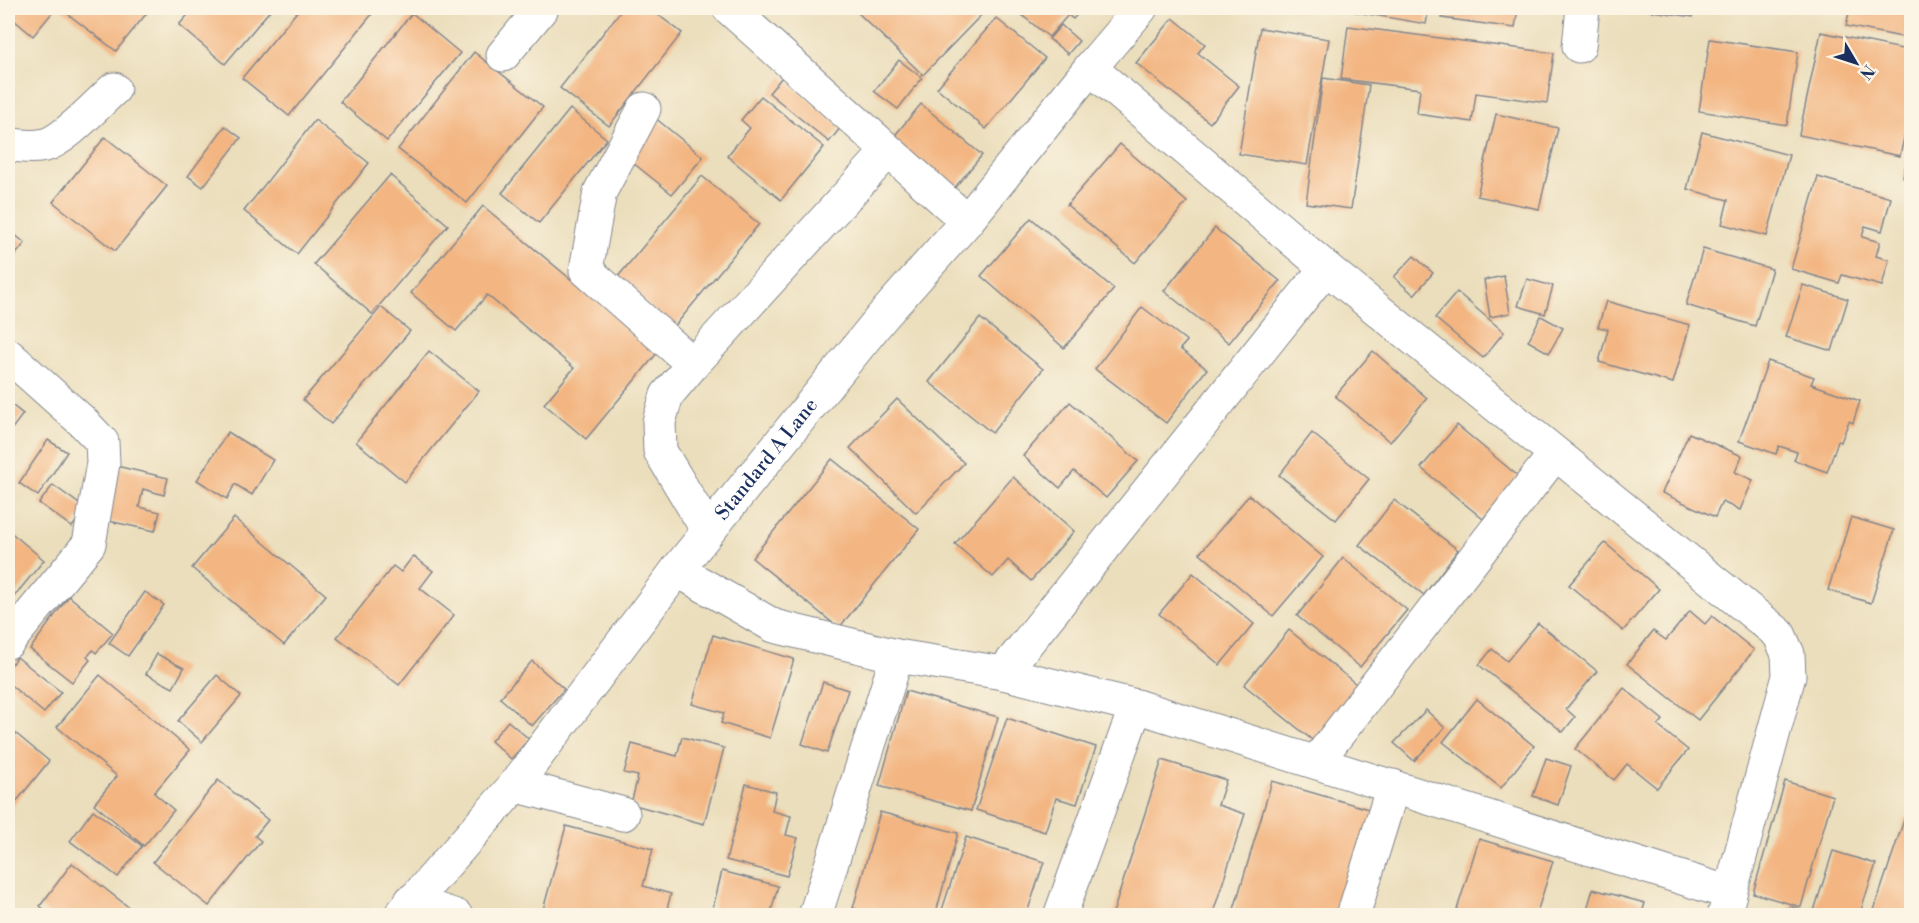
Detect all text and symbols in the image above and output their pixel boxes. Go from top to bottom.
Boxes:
north arrow [1826,33,1886,93]
text: N [1855,61,1879,83]
street label: Standard A Lane [710,393,824,525]

